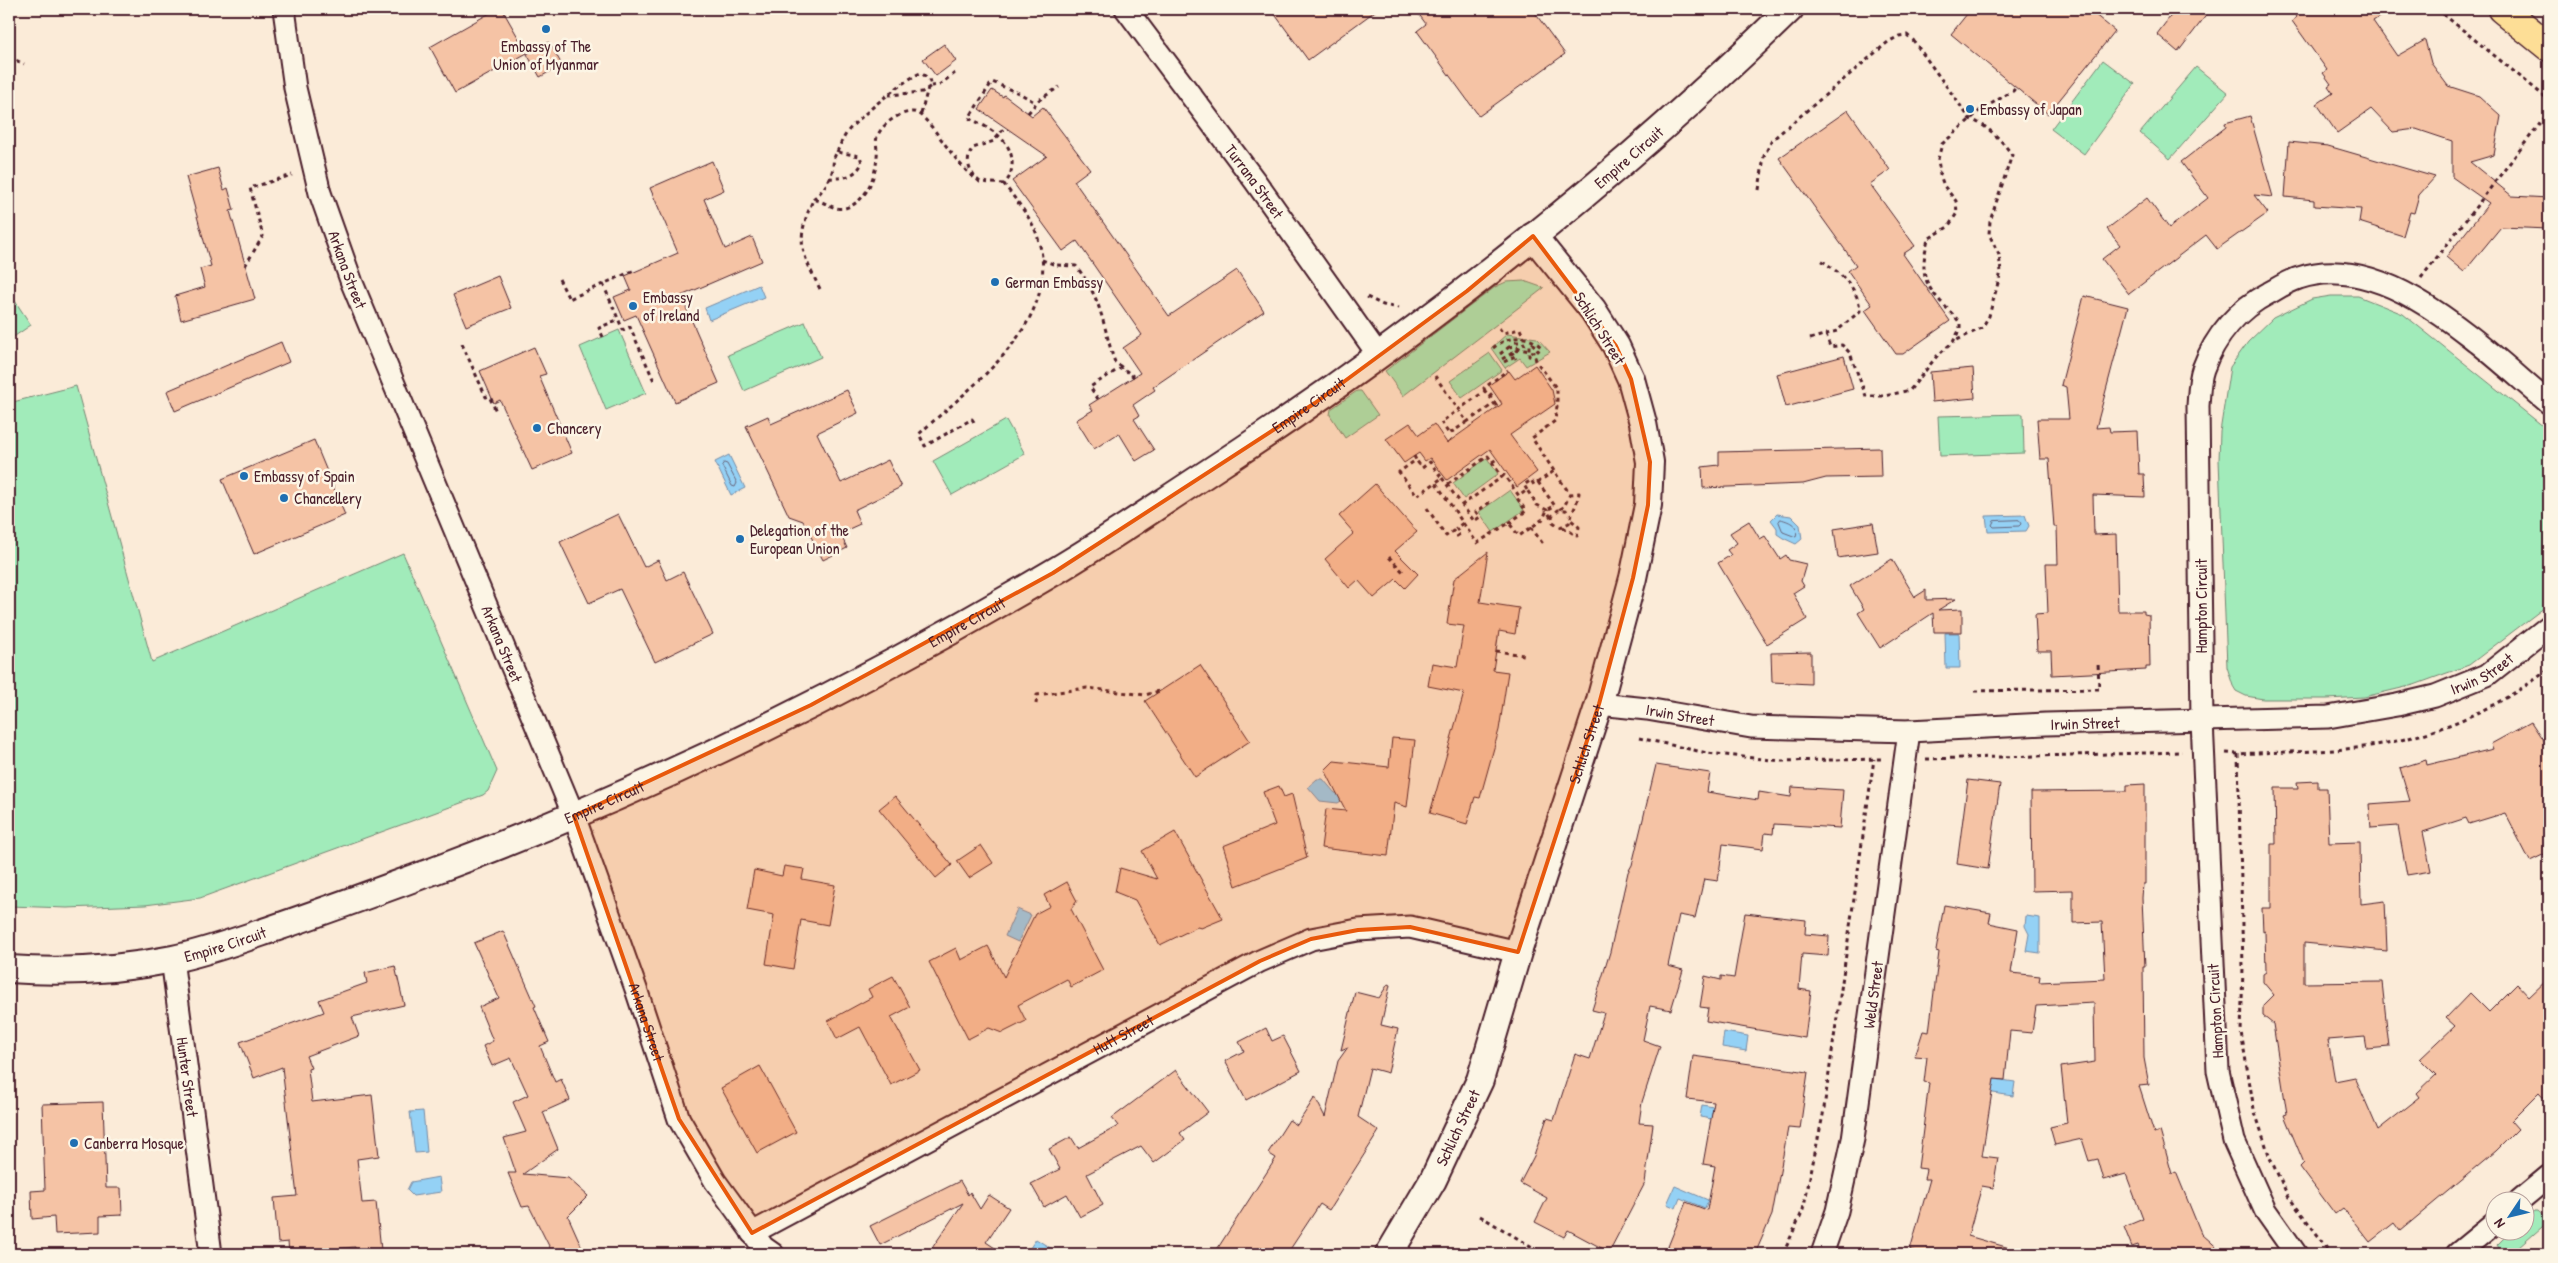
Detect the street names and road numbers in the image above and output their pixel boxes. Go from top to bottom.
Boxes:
street label: Empire Circuit [1589,121,1668,193]
street label: Turrana Street [1220,140,1289,223]
street label: Arkana Street [323,228,373,312]
street label: Schlich Street [1569,287,1631,369]
street label: Empire Circuit [1267,371,1350,438]
street label: Hampton Circuit [2190,558,2212,653]
street label: Empire Circuit [924,591,1010,652]
street label: Arkana Street [476,602,528,686]
street label: Irwin Street [2447,647,2518,700]
street label: Irwin Street [1644,698,1717,732]
street label: Schlich Street [1563,701,1609,786]
street label: Irwin Street [2050,711,2120,735]
street label: Empire Circuit [561,775,648,829]
street label: Empire Circuit [182,921,270,967]
street label: Weld Street [1857,959,1888,1030]
street label: Hampton Circuit [2202,963,2228,1059]
street label: Arkana Street [624,980,670,1064]
street label: Hutt Street [1089,1009,1158,1060]
street label: Hunter Street [171,1036,204,1119]
street label: Schlich Street [1430,1085,1485,1169]

